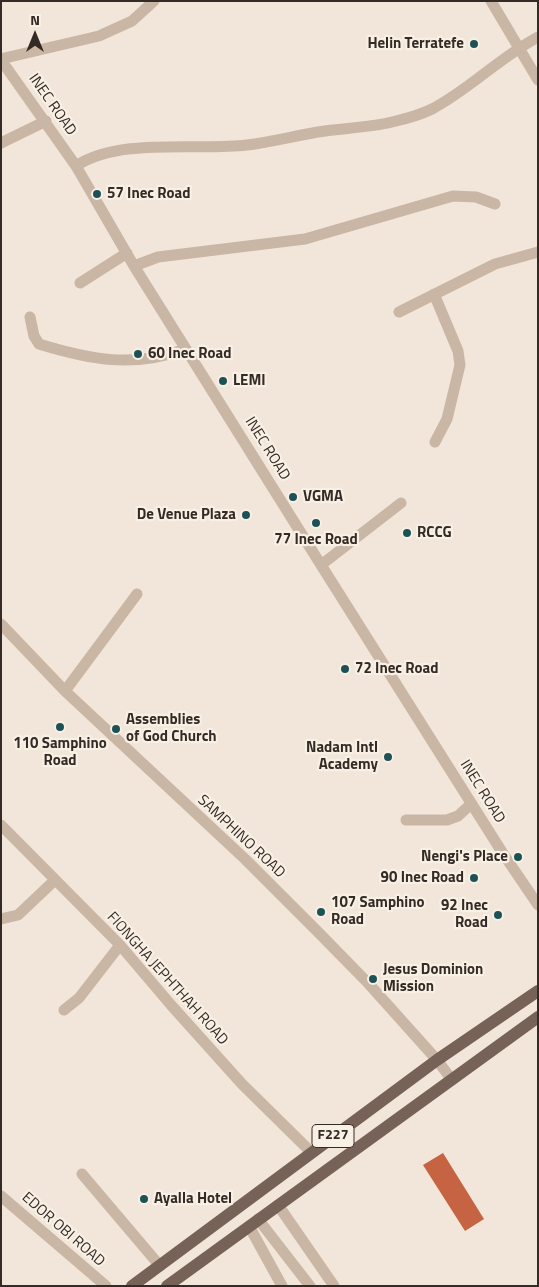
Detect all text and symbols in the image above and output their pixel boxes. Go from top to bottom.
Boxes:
text: N [30,9,40,30]
north arrow [10,10,60,60]
place label: Helin Terratefe [367,35,464,53]
marker: Helin Terratefe [468,38,480,50]
street label: INEC ROAD [24,71,80,139]
place label: 57 Inec Road [107,185,190,203]
marker: 57 Inec Road [91,188,103,200]
place label: 60 Inec Road [148,345,231,363]
marker: 60 Inec Road [132,348,144,360]
place label: LEMI [233,372,266,390]
marker: LEMI [217,375,229,387]
street label: INEC ROAD [241,414,293,484]
place label: VGMA [303,488,343,506]
marker: VGMA [287,491,299,503]
place label: De Venue Plaza [137,506,236,524]
marker: De Venue Plaza [240,509,252,521]
marker: 77 Inec Road [310,517,322,529]
place label: RCCG [417,524,452,542]
marker: RCCG [401,527,413,539]
place label: 77 Inec Road [274,531,358,549]
place label: 72 Inec Road [355,660,438,678]
marker: 72 Inec Road [339,663,351,675]
place label: Assemblies of God Church [126,711,217,746]
marker: 110 Samphino Road [54,721,66,733]
marker: Assemblies of God Church [110,723,122,735]
place label: 110 Samphino Road [13,735,107,770]
place label: Nadam Intl Academy [306,739,378,774]
marker: Nadam Intl Academy [382,751,394,763]
street label: INEC ROAD [456,757,508,827]
street label: SAMPHINO ROAD [193,792,289,882]
place label: Nengi's Place [421,848,508,866]
marker: Nengi's Place [512,851,524,863]
place label: 90 Inec Road [381,869,464,887]
marker: 90 Inec Road [468,872,480,884]
place label: 107 Samphino Road [331,894,425,929]
place label: 92 Inec Road [441,897,488,932]
marker: 107 Samphino Road [315,906,327,918]
street label: FIONGHA JEPHTHAH ROAD [102,909,232,1049]
marker: 92 Inec Road [492,909,504,921]
place label: Jesus Dominion Mission [383,961,483,996]
marker: Jesus Dominion Mission [367,973,379,985]
road number: F227 [312,1124,354,1148]
street label: EDOR OBI ROAD [18,1189,108,1271]
place label: Ayalla Hotel [154,1190,232,1208]
marker: Ayalla Hotel [138,1193,150,1205]

